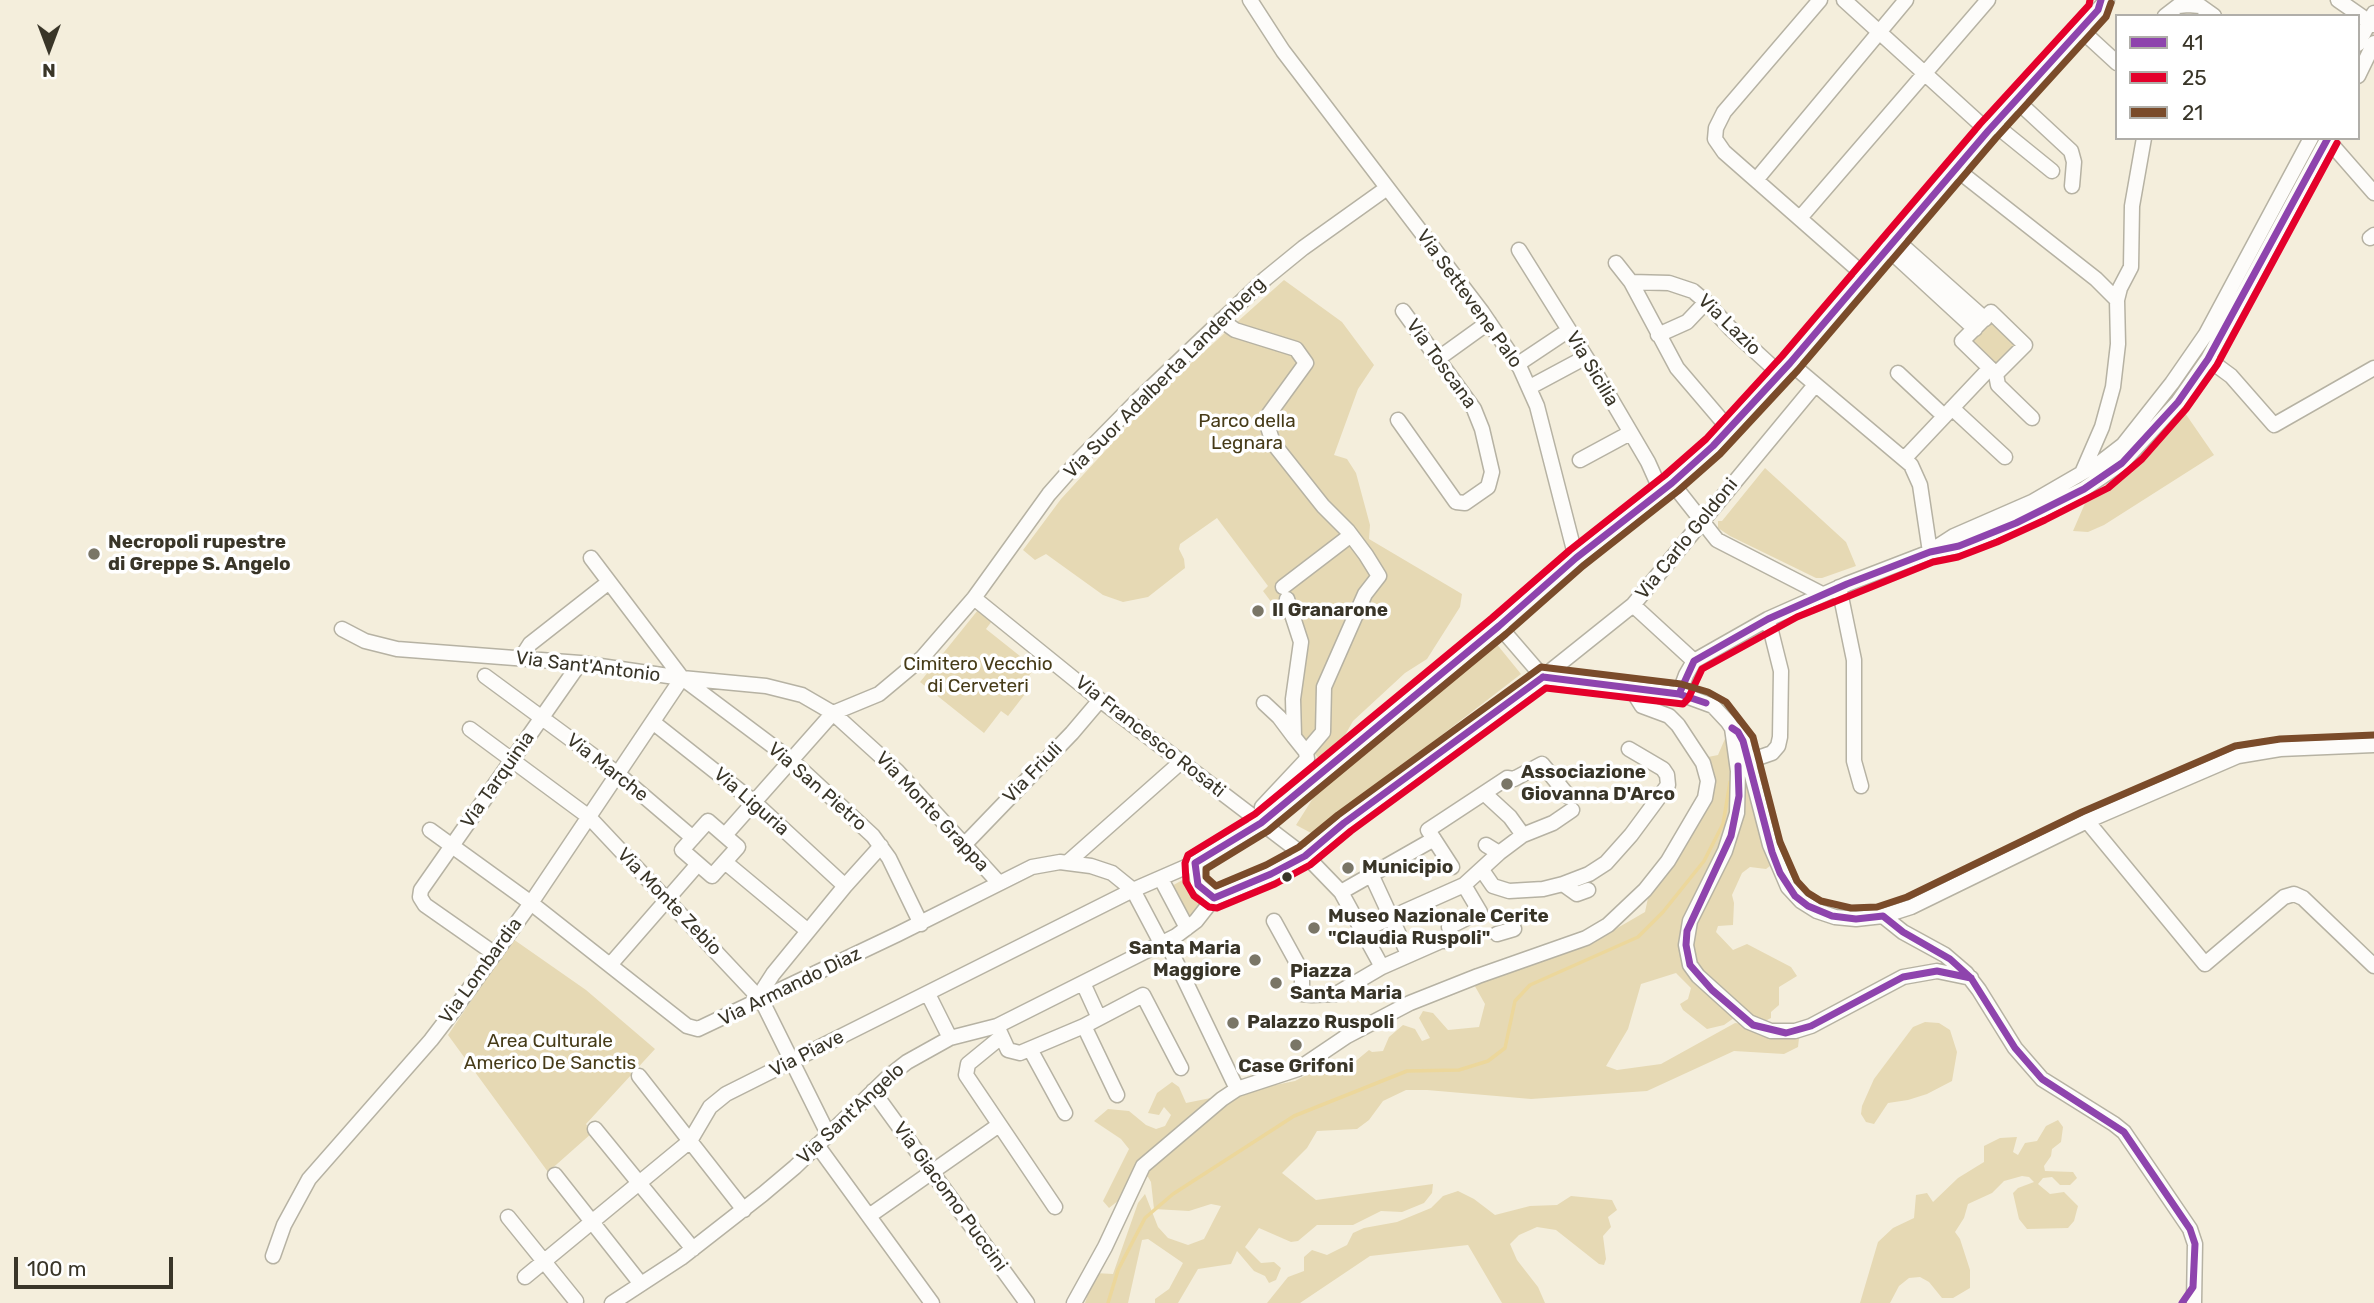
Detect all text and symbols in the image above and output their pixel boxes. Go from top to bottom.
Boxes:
north arrow [14,14,84,84]
legend [2115,14,2360,140]
text: 41 [2182,30,2204,55]
text: N [42,59,56,82]
text: 25 [2182,65,2207,90]
text: 21 [2182,100,2203,125]
street label: Via Settevene Palo [1411,225,1527,373]
street label: Via Suor Adalberta Landenberg [1060,273,1270,483]
street label: Via Lazio [1693,290,1765,360]
street label: Via Toscana [1401,315,1481,413]
street label: Via Sicilia [1561,327,1623,411]
park label: Parco della Legnara [1198,411,1296,455]
street label: Via Carlo Goldoni [1631,474,1743,604]
place label: Necropoli rupestre di Greppe S. Angelo [108,532,291,576]
marker: Necropoli rupestre di Greppe S. Angelo [86,546,102,562]
place label: Il Granarone [1272,600,1388,622]
marker: Il Granarone [1250,603,1266,619]
street label: Via Sant'Antonio [514,647,662,687]
park label: Cimitero Vecchio di Cerveteri [903,654,1053,698]
street label: Via Francesco Rosati [1070,671,1230,803]
street label: Via Tarquinia [456,727,540,833]
street label: Via Marche [562,729,652,807]
street label: Via San Pietro [763,738,871,836]
street label: Via Friuli [999,738,1067,808]
street label: Via Monte Grappa [871,747,993,877]
place label: Associazione Giovanna D'Arco [1521,762,1675,806]
street label: Via Liguria [709,763,793,841]
marker: Associazione Giovanna D'Arco [1499,776,1515,792]
street label: Via Monte Zebio [612,843,726,961]
place label: Municipio [1362,857,1453,879]
marker: Municipio [1340,860,1356,876]
unlabelled marker [1280,870,1294,884]
place label: Museo Nazionale Cerite "Claudia Ruspoli" [1328,906,1549,950]
street label: Via Lombardia [435,913,527,1029]
marker: Museo Nazionale Cerite "Claudia Ruspoli" [1306,920,1322,936]
place label: Santa Maria Maggiore [1129,938,1241,982]
street label: Via Armando Diaz [715,943,865,1031]
marker: Santa Maria Maggiore [1247,952,1263,968]
place label: Piazza Santa Maria [1290,961,1402,1005]
marker: Piazza Santa Maria [1268,975,1284,991]
place label: Palazzo Ruspoli [1247,1012,1394,1034]
marker: Palazzo Ruspoli [1225,1015,1241,1031]
street label: Via Piave [766,1026,848,1082]
park label: Area Culturale Americo De Sanctis [464,1031,636,1075]
marker: Case Grifoni [1288,1037,1304,1053]
place label: Case Grifoni [1238,1056,1354,1078]
street label: Via Sant'Angelo [793,1059,909,1169]
street label: Via Giacomo Puccini [888,1118,1012,1276]
scale bar [18,1244,177,1288]
text: 100 m [27,1256,86,1281]

